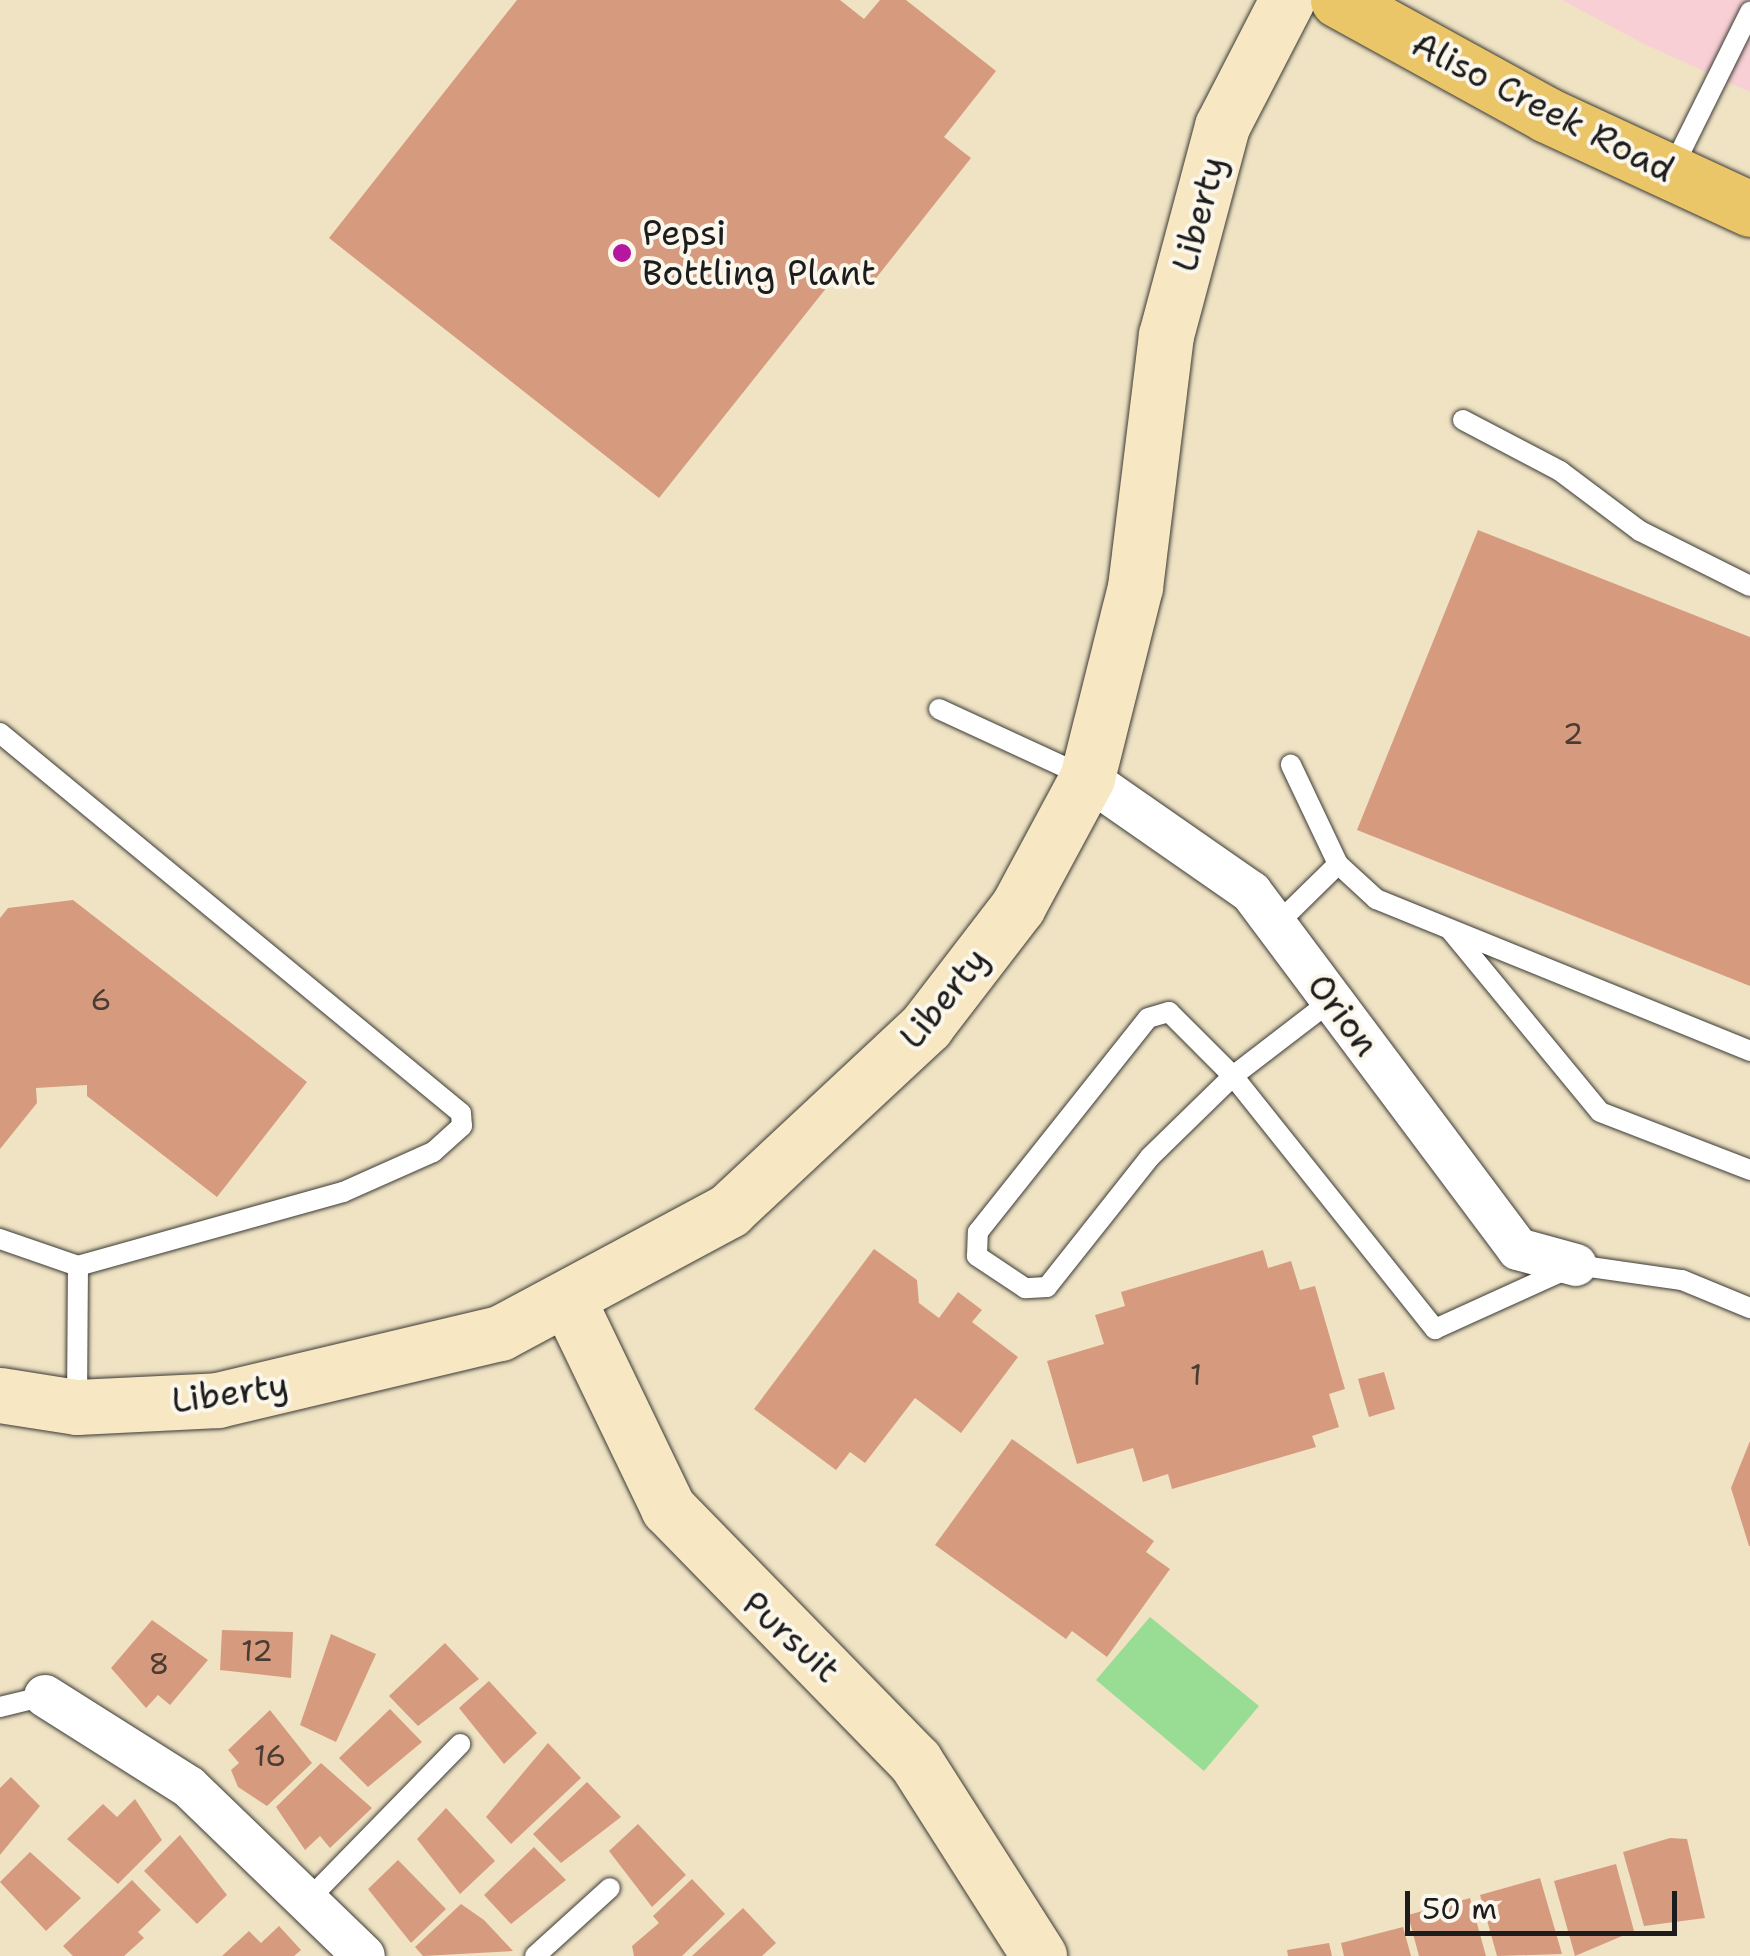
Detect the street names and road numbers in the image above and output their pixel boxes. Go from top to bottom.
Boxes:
street label: Aliso Creek Road [1405,23,1681,191]
street label: Liberty [1163,152,1235,276]
street label: Liberty [891,939,997,1057]
street label: Orion [1298,966,1388,1064]
street label: Liberty [169,1364,291,1422]
street label: Pursuit [734,1582,848,1692]

